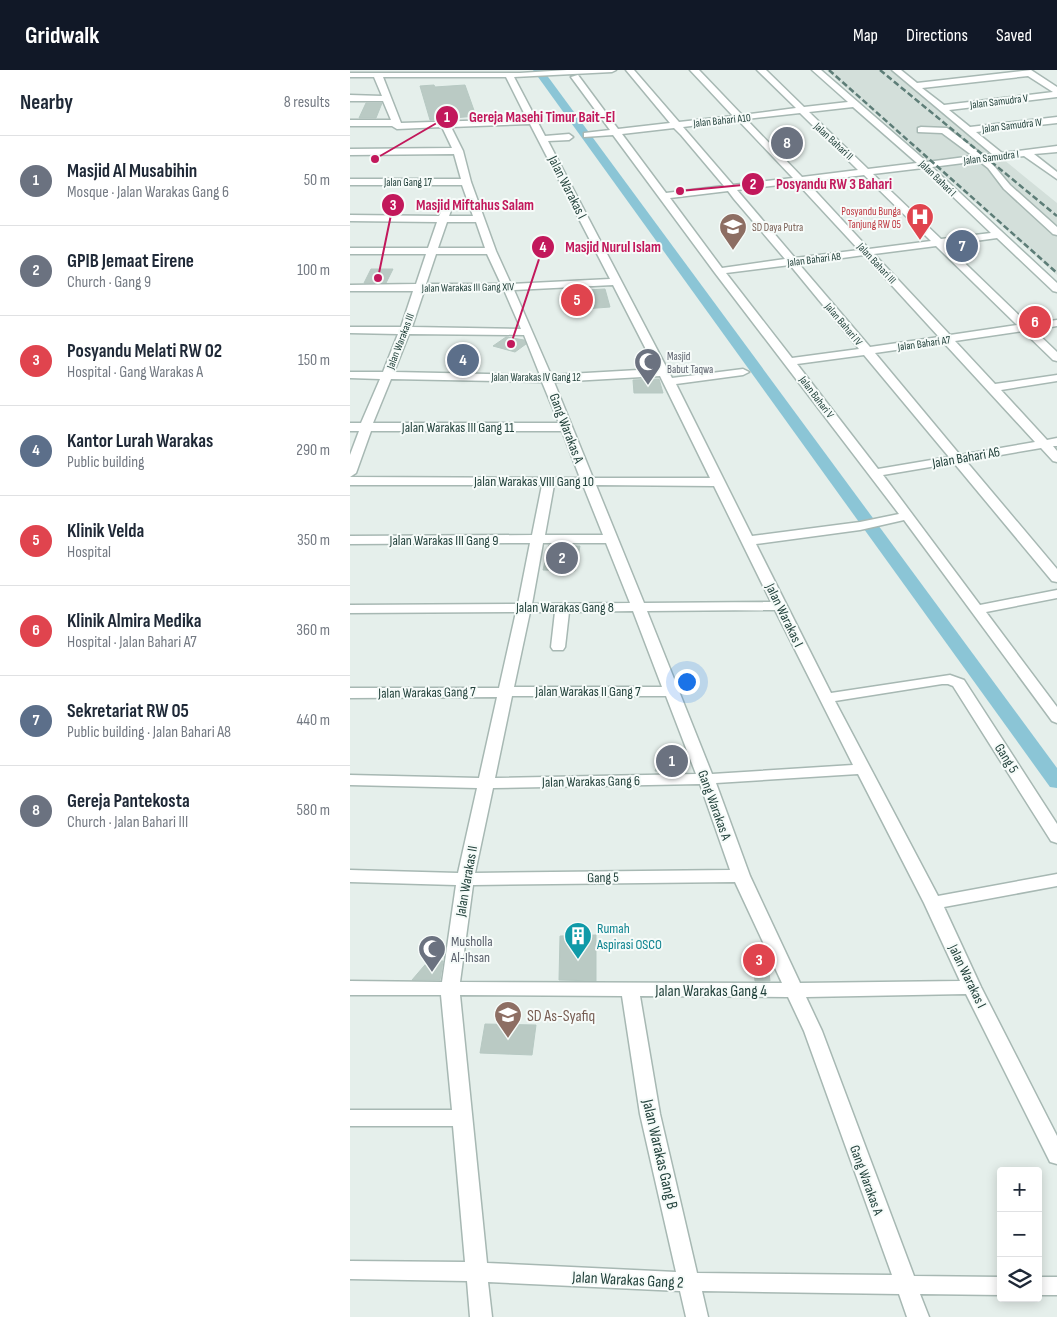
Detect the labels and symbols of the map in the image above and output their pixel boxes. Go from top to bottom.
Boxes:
street label: Jalan Samudra V [968,91,1029,112]
callout: Gereja Masehi Timur Bait-El [434,102,625,132]
text: 1 [444,108,450,127]
text: Gereja Masehi Timur Bait-El [469,108,615,127]
street label: Jalan Bahari A10 [692,111,752,130]
street label: Jalan Samudra IV [980,115,1043,136]
street label: Jalan Bahari II [811,119,856,163]
pin: 8 [771,124,803,162]
street label: Jalan Samudra I [962,148,1019,167]
street label: Jalan Warakas I [544,152,591,222]
street label: Jalan Bahari I [916,157,959,199]
callout: Posyandu RW 3 Bahari [741,169,902,199]
text: 2 [750,175,756,194]
text: Posyandu RW 3 Bahari [776,175,892,194]
street label: Jalan Gang 17 [383,176,433,189]
callout: Masjid Miftahus Salam [381,190,544,220]
text: 3 [390,196,397,215]
text: Masjid Miftahus Salam [416,196,534,215]
hospital icon: Posyandu Bunga Tanjung RW 05 [905,202,935,241]
place label: Posyandu Bunga Tanjung RW 05 [841,205,901,231]
school or university icon: SD Daya Putra [718,212,748,251]
place label: SD Daya Putra [752,221,803,234]
pin: 7 [946,227,978,265]
callout: Masjid Nurul Islam [530,232,671,262]
text: 4 [540,238,547,257]
text: Masjid Nurul Islam [565,238,661,257]
street label: Jalan Bahari III [854,240,899,286]
street label: Jalan Bahari A8 [786,250,842,269]
street label: Jalan Warakas III Gang XIV [421,280,514,295]
pin: 5 [561,281,593,319]
street label: Jalan Bahari IV [821,300,865,348]
pin: 6 [1019,303,1051,341]
street label: Jalan Warakas III [384,312,417,372]
street label: Jalan Bahari A7 [896,333,952,354]
pin: 4 [447,341,479,379]
mosque icon: Masjid Babut Taqwa [633,347,663,386]
place label: Masjid Babut Taqwa [667,350,713,376]
street label: Jalan Warakas IV Gang 12 [490,371,581,384]
street label: Jalan Bahari V [796,373,837,421]
street label: Gang Warakas A [545,391,588,466]
street label: Jalan Warakas III Gang 11 [401,419,514,436]
street label: Jalan Bahari A6 [930,443,1001,472]
street label: Jalan Warakas VIII Gang 10 [473,473,594,490]
street label: Jalan Warakas III Gang 9 [389,532,498,549]
pin: 2 [546,539,578,577]
street label: Jalan Warakas I [761,580,807,650]
street label: Jalan Warakas Gang 8 [515,599,614,616]
your location [674,669,700,695]
street label: Jalan Warakas Gang 7 [377,683,476,702]
street label: Jalan Warakas II Gang 7 [534,683,641,700]
street label: Gang 5 [991,740,1022,777]
pin: 1 [656,742,688,780]
street label: Gang Warakas A [694,768,735,844]
street label: Jalan Warakas Gang 6 [541,772,640,791]
street label: Jalan Warakas II [452,844,481,919]
street label: Gang 5 [587,869,619,886]
place label: Rumah Aspirasi OSCO [596,920,662,953]
building icon: Rumah Aspirasi OSCO [563,921,593,960]
place label: Musholla Al-Ihsan [450,933,493,966]
mosque icon: Musholla Al-Ihsan [417,934,447,973]
pin: 3 [743,941,775,979]
street label: Jalan Warakas I [944,941,990,1011]
street label: Jalan Warakas Gang 4 [654,982,767,1001]
school or university icon: SD As-Syafiq [493,1000,523,1039]
place label: SD As-Syafiq [527,1007,595,1026]
street label: Jalan Warakas Gang B [637,1097,681,1211]
street label: Gang Warakas A [846,1143,887,1219]
street label: Jalan Warakas Gang 2 [571,1268,684,1293]

